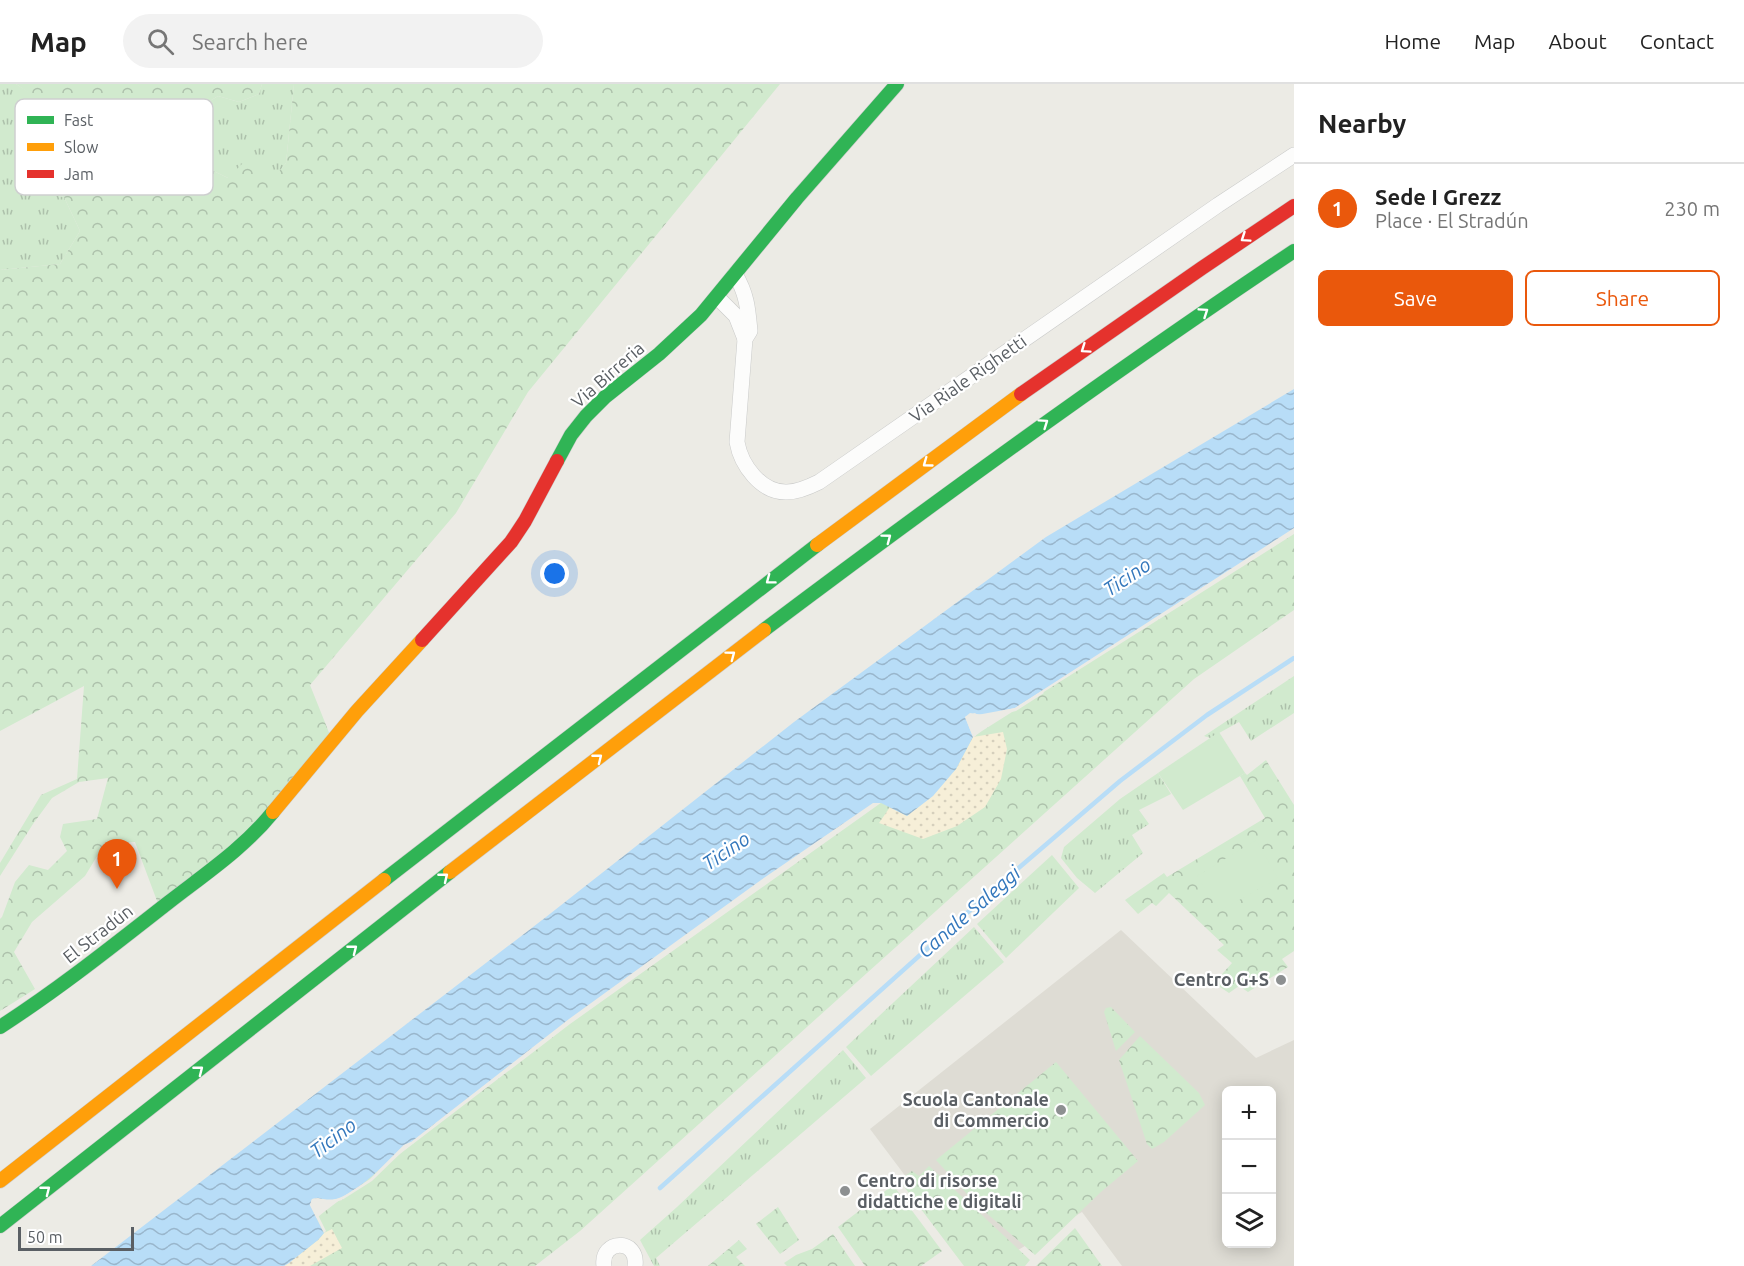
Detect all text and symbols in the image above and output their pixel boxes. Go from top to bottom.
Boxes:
search box [123,14,543,68]
icon: search [144,25,177,58]
text: Map [30,26,87,57]
text: Search here [192,29,308,54]
text: Home [1384,29,1441,53]
text: Map [1474,29,1515,53]
text: About [1548,29,1607,53]
text: Contact [1640,29,1714,53]
legend [15,99,213,195]
text: Nearby [1318,109,1406,138]
text: Fast [64,111,94,129]
text: Slow [64,138,99,156]
text: Jam [64,165,94,183]
text: Sede I Grezz [1375,184,1501,209]
text: 1 [1332,197,1343,220]
text: 230 m [1664,197,1720,220]
text: Place · El Stradún [1375,209,1529,232]
one-way arrow [1241,231,1251,243]
button: Save [1318,270,1513,326]
button: Share [1525,270,1720,326]
one-way arrow [1198,308,1209,319]
street label: Via Riale Righetti [905,330,1030,426]
street label: Via Birreria [567,337,648,411]
one-way arrow [1080,342,1091,353]
one-way arrow [1038,419,1049,430]
one-way arrow [922,456,933,467]
one-way arrow [880,534,891,545]
water label: Ticino [1099,552,1155,601]
your location [540,559,569,588]
one-way arrow [766,573,777,584]
one-way arrow [724,652,735,663]
one-way arrow [591,754,602,765]
water label: Ticino [698,826,754,875]
pin: 1 [98,840,136,889]
water label: Canale Saleggi [913,860,1025,962]
one-way arrow [437,874,448,885]
street label: El Stradún [59,900,136,967]
one-way arrow [346,946,357,957]
place label: Centro G+S [1174,969,1269,989]
marker: Centro G+S [1274,973,1288,987]
one-way arrow [193,1066,204,1077]
map controls [1222,1086,1276,1248]
button: + [1222,1086,1276,1140]
place label: Scuola Cantonale di Commercio [902,1089,1049,1130]
marker: Scuola Cantonale di Commercio [1054,1103,1068,1117]
water label: Ticino [305,1113,361,1162]
button: − [1222,1140,1276,1194]
place label: Centro di risorse didattiche e digitali [857,1170,1022,1211]
marker: Centro di risorse didattiche e digitali [838,1184,852,1198]
one-way arrow [39,1187,50,1198]
button: layers [1222,1194,1276,1248]
scale bar [18,1224,134,1252]
text: 50 m [27,1228,63,1246]

